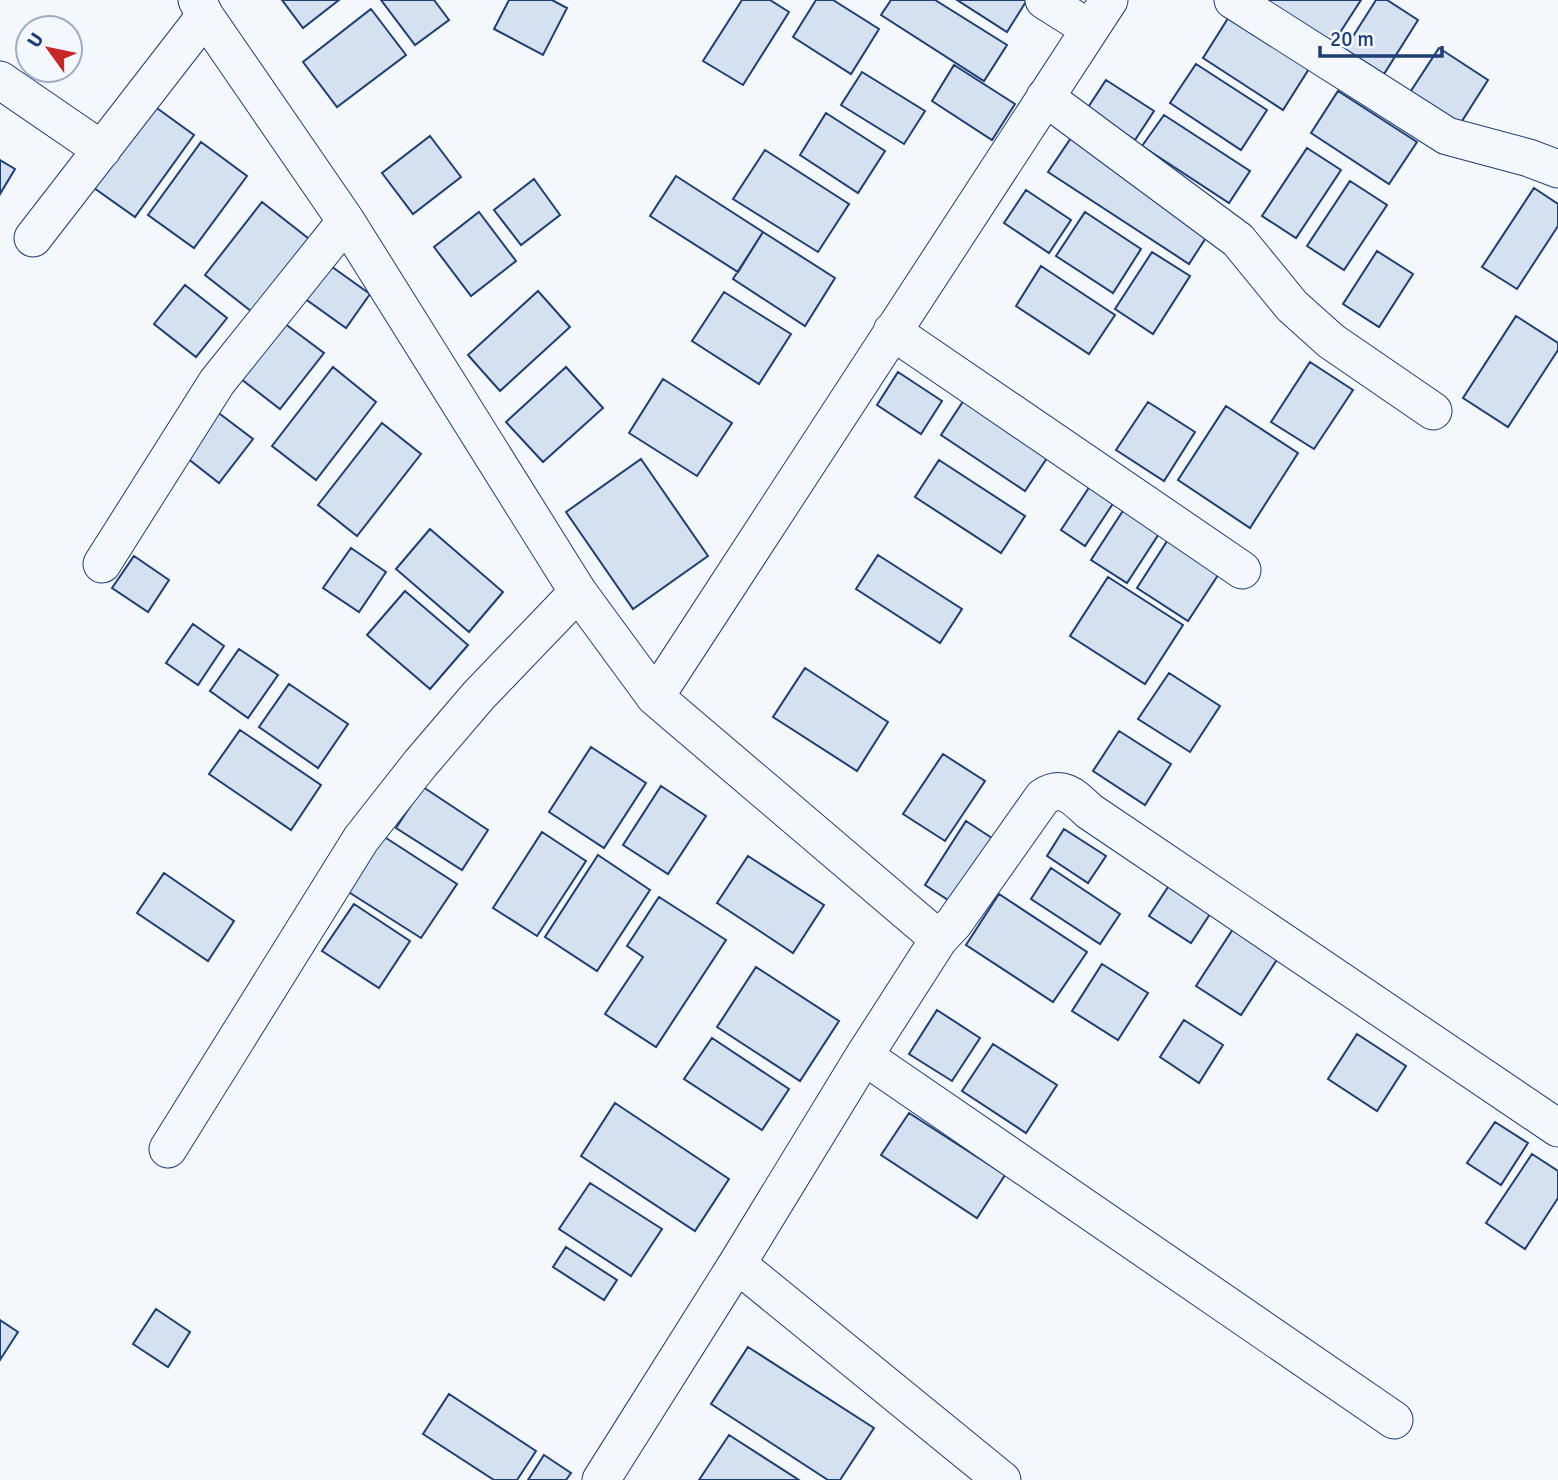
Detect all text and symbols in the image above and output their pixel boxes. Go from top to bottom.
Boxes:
north arrow [14,14,84,84]
scale bar [1320,14,1442,58]
text: 20 m [1330,26,1374,52]
text: U [22,28,49,52]

